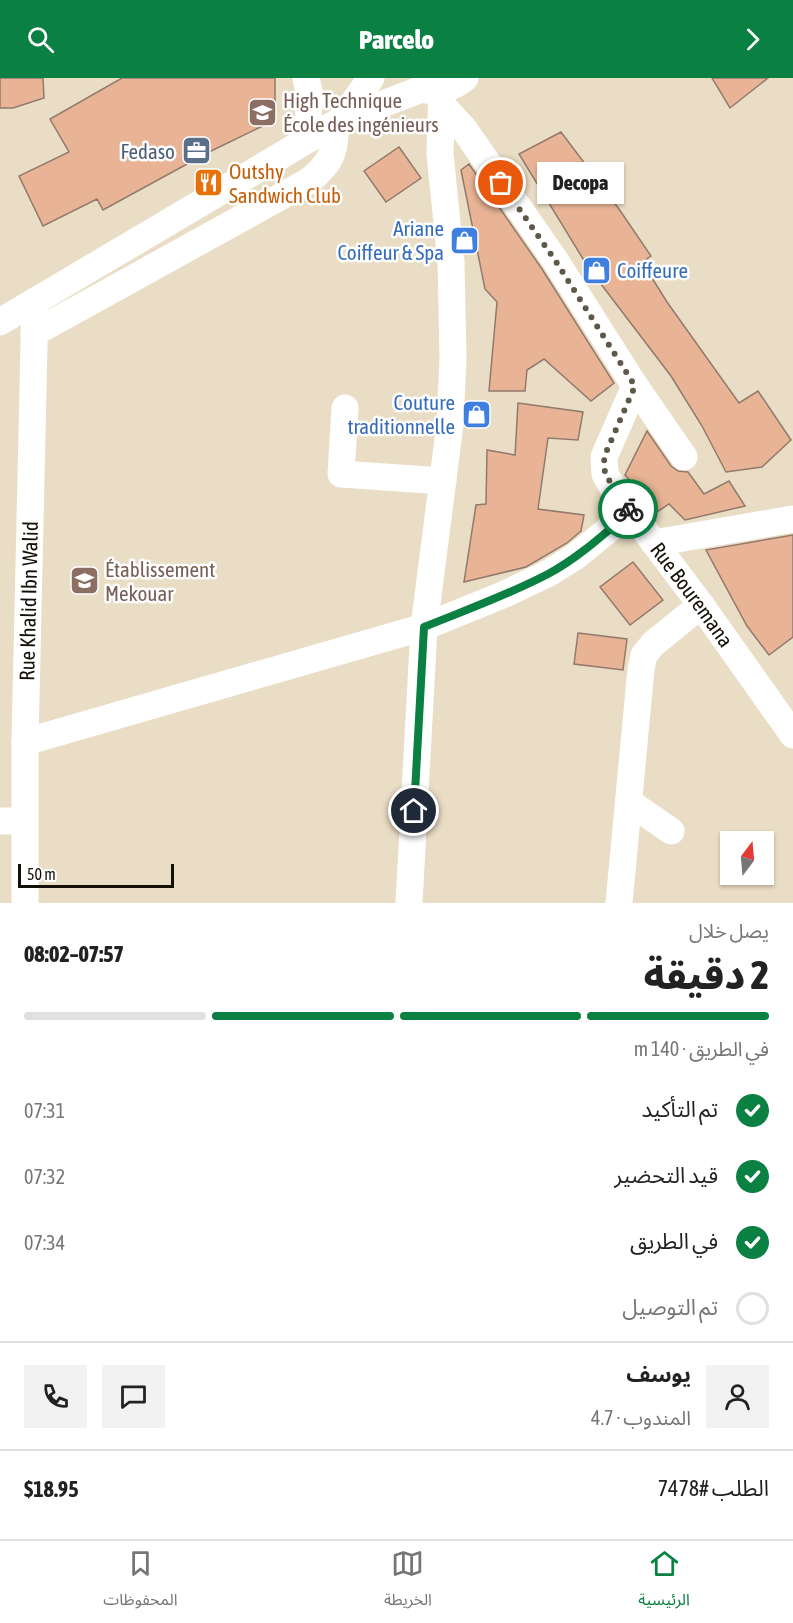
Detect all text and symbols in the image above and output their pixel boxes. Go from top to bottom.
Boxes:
icon: search [24,23,57,56]
icon: forward [736,23,769,56]
text: Parcelo [359,24,434,55]
place label: High Technique École des ingénieurs [283,88,439,136]
school or university icon: High Technique École des ingénieurs [246,96,278,128]
office icon: Fedaso [180,135,212,167]
place label: Fedaso [121,139,175,163]
pin [475,157,526,208]
place label: Outshy Sandwich Club [229,159,341,207]
callout: Decopa [537,162,624,204]
icon: bag [484,166,517,199]
restaurant icon: Outshy Sandwich Club [192,167,224,199]
text: Decopa [553,171,608,194]
place label: Ariane Coiffeur & Spa [337,216,444,264]
shop icon: Ariane Coiffeur & Spa [449,224,481,256]
shop icon: Coiffeure [580,254,612,286]
place label: Coiffeure [617,258,688,282]
place label: Couture traditionnelle [348,390,455,438]
shop icon: Couture traditionnelle [460,398,492,430]
courier [598,479,658,539]
icon: bike [612,493,645,526]
street label: Rue Khalid Ibn Walid [14,521,42,681]
street label: Rue Bouremana [646,537,739,651]
place label: Établissement Mekouar [105,557,215,605]
school or university icon: Établissement Mekouar [68,565,100,597]
pin [388,785,439,836]
icon: home [397,794,430,827]
north arrow [720,831,774,885]
map controls [720,831,774,885]
scale bar [18,861,174,888]
text: 50 m [27,865,56,883]
text: يصل خلال [689,919,769,942]
text: 07:57–08:02 [24,941,124,967]
text: 2 دقيقة [643,953,769,997]
text: في الطريق · 140 m [634,1037,769,1060]
icon: check [736,1094,769,1127]
text: تم التأكيد [642,1096,718,1122]
text: 07:31 [24,1099,65,1122]
icon: check [736,1160,769,1193]
text: قيد التحضير [614,1162,718,1188]
text: 07:32 [24,1165,65,1188]
icon: check [736,1226,769,1259]
text: في الطريق [630,1228,718,1254]
text: 07:34 [24,1231,65,1254]
text: تم التوصيل [622,1294,718,1320]
text: يوسف [626,1361,691,1387]
button: phone [24,1365,87,1428]
button: chat [102,1365,165,1428]
button: person [706,1365,769,1428]
text: المندوب · 4.7 [591,1406,691,1429]
text: الطلب #7478 [658,1475,769,1501]
text: $18.95 [24,1476,79,1502]
tab: المحفوظات [103,1547,178,1617]
tab: الخريطة [384,1547,432,1617]
tab: الرئيسية [638,1547,690,1617]

